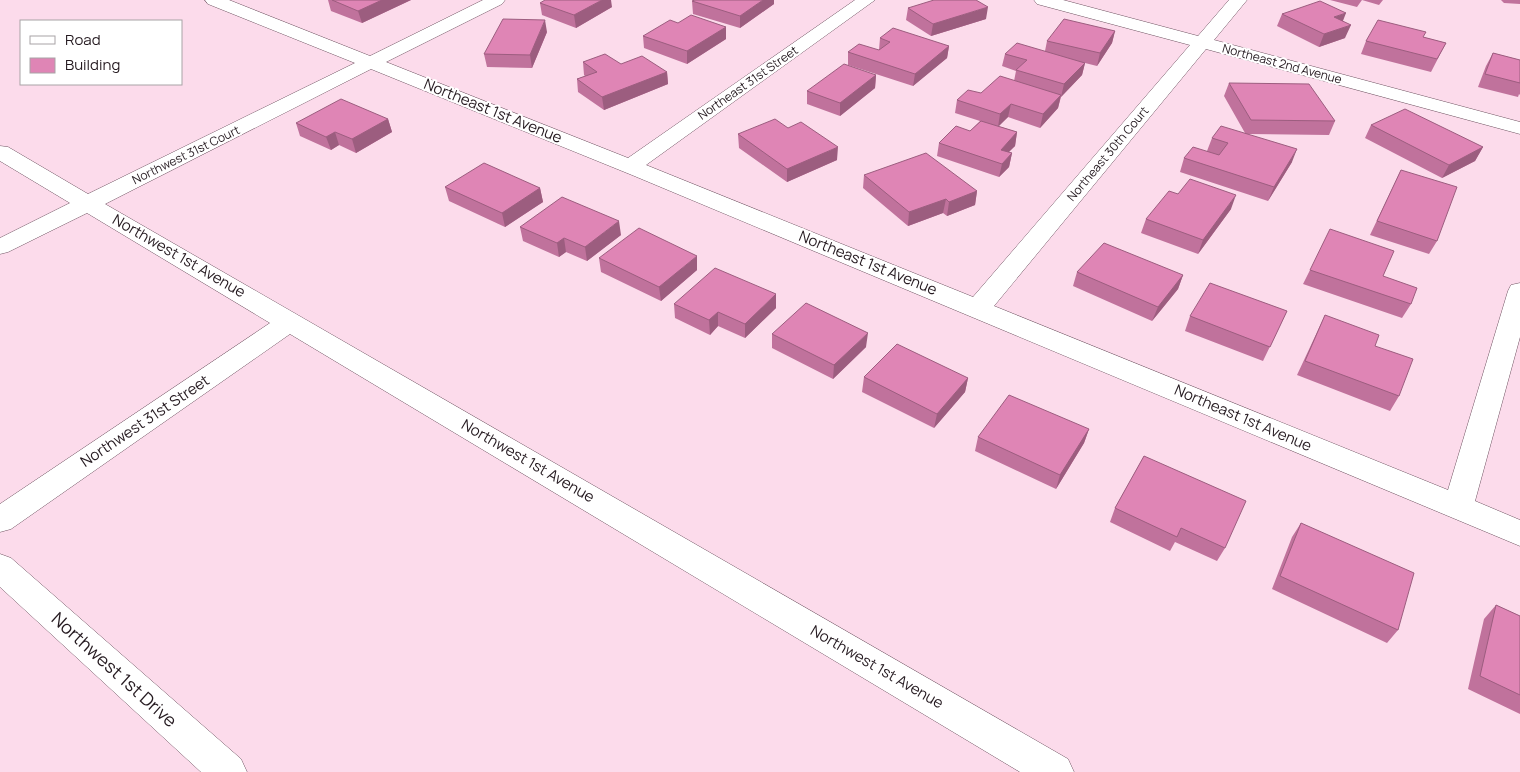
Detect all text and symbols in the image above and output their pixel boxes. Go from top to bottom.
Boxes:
legend [20,20,182,85]
text: Road [65,29,101,50]
street label: Northeast 2nd Avenue [1220,39,1344,88]
street label: Northeast 31st Street [694,41,801,124]
text: Building [65,54,120,75]
street label: Northeast 1st Avenue [421,73,566,148]
street label: Northeast 30th Court [1063,103,1152,205]
street label: Northwest 31st Court [129,121,243,188]
street label: Northwest 1st Avenue [109,209,250,302]
street label: Northeast 1st Avenue [796,225,941,300]
street label: Northwest 31st Street [76,370,213,472]
street label: Northeast 1st Avenue [1171,379,1315,456]
street label: Northwest 1st Avenue [458,414,599,507]
street label: Northwest 1st Drive [47,606,183,732]
street label: Northwest 1st Avenue [807,620,948,713]

